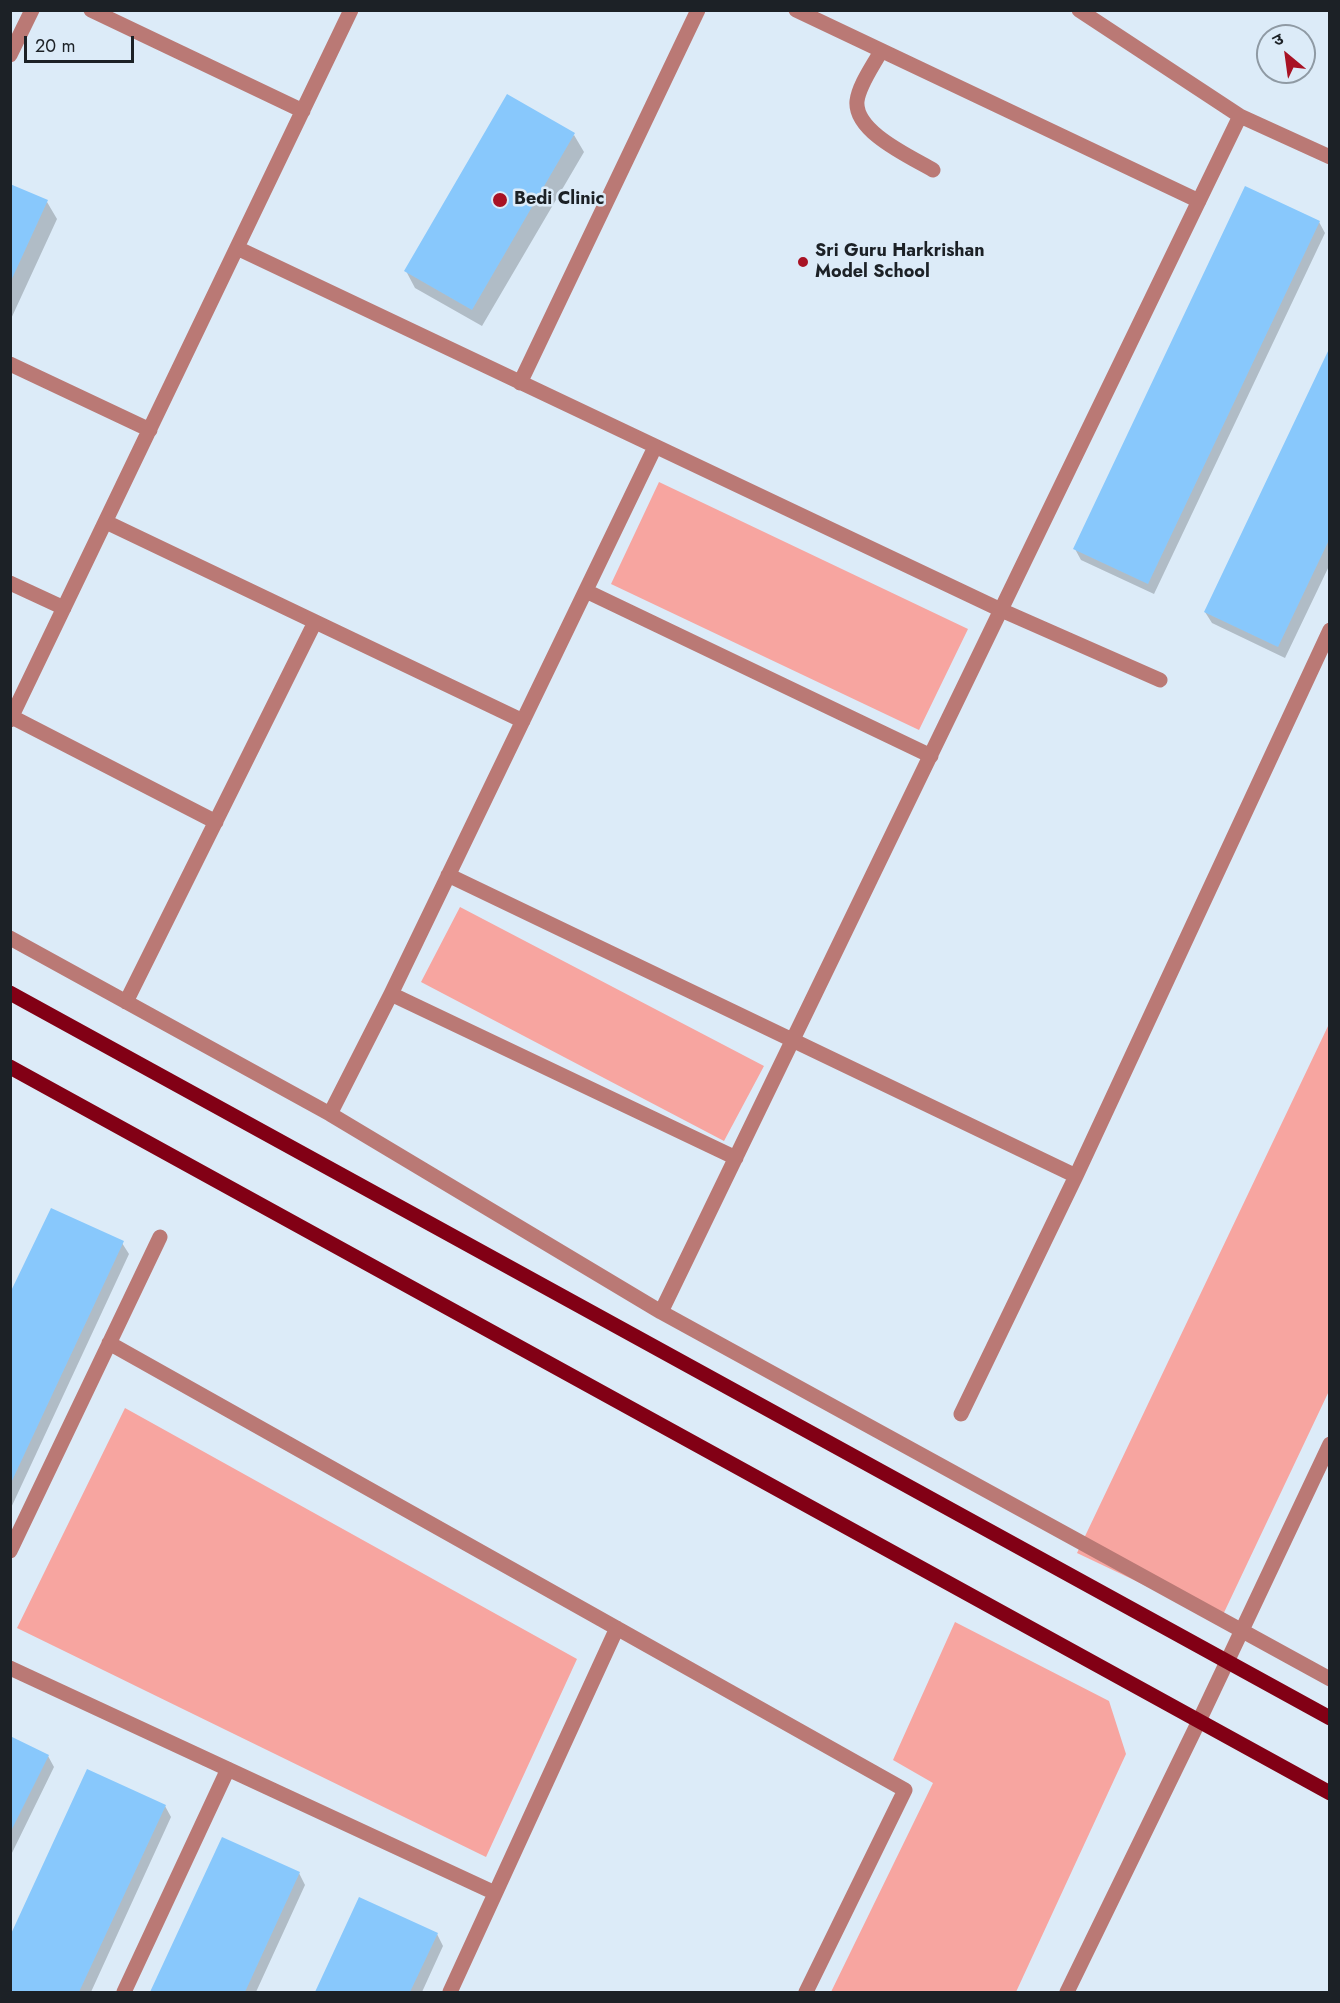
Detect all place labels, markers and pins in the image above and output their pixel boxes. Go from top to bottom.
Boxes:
place label: Bedi Clinic [514,189,604,211]
marker: Bedi Clinic [491,191,509,209]
place label: Sri Guru Harkrishan Model School [815,241,985,284]
marker: Sri Guru Harkrishan Model School [796,255,810,269]

